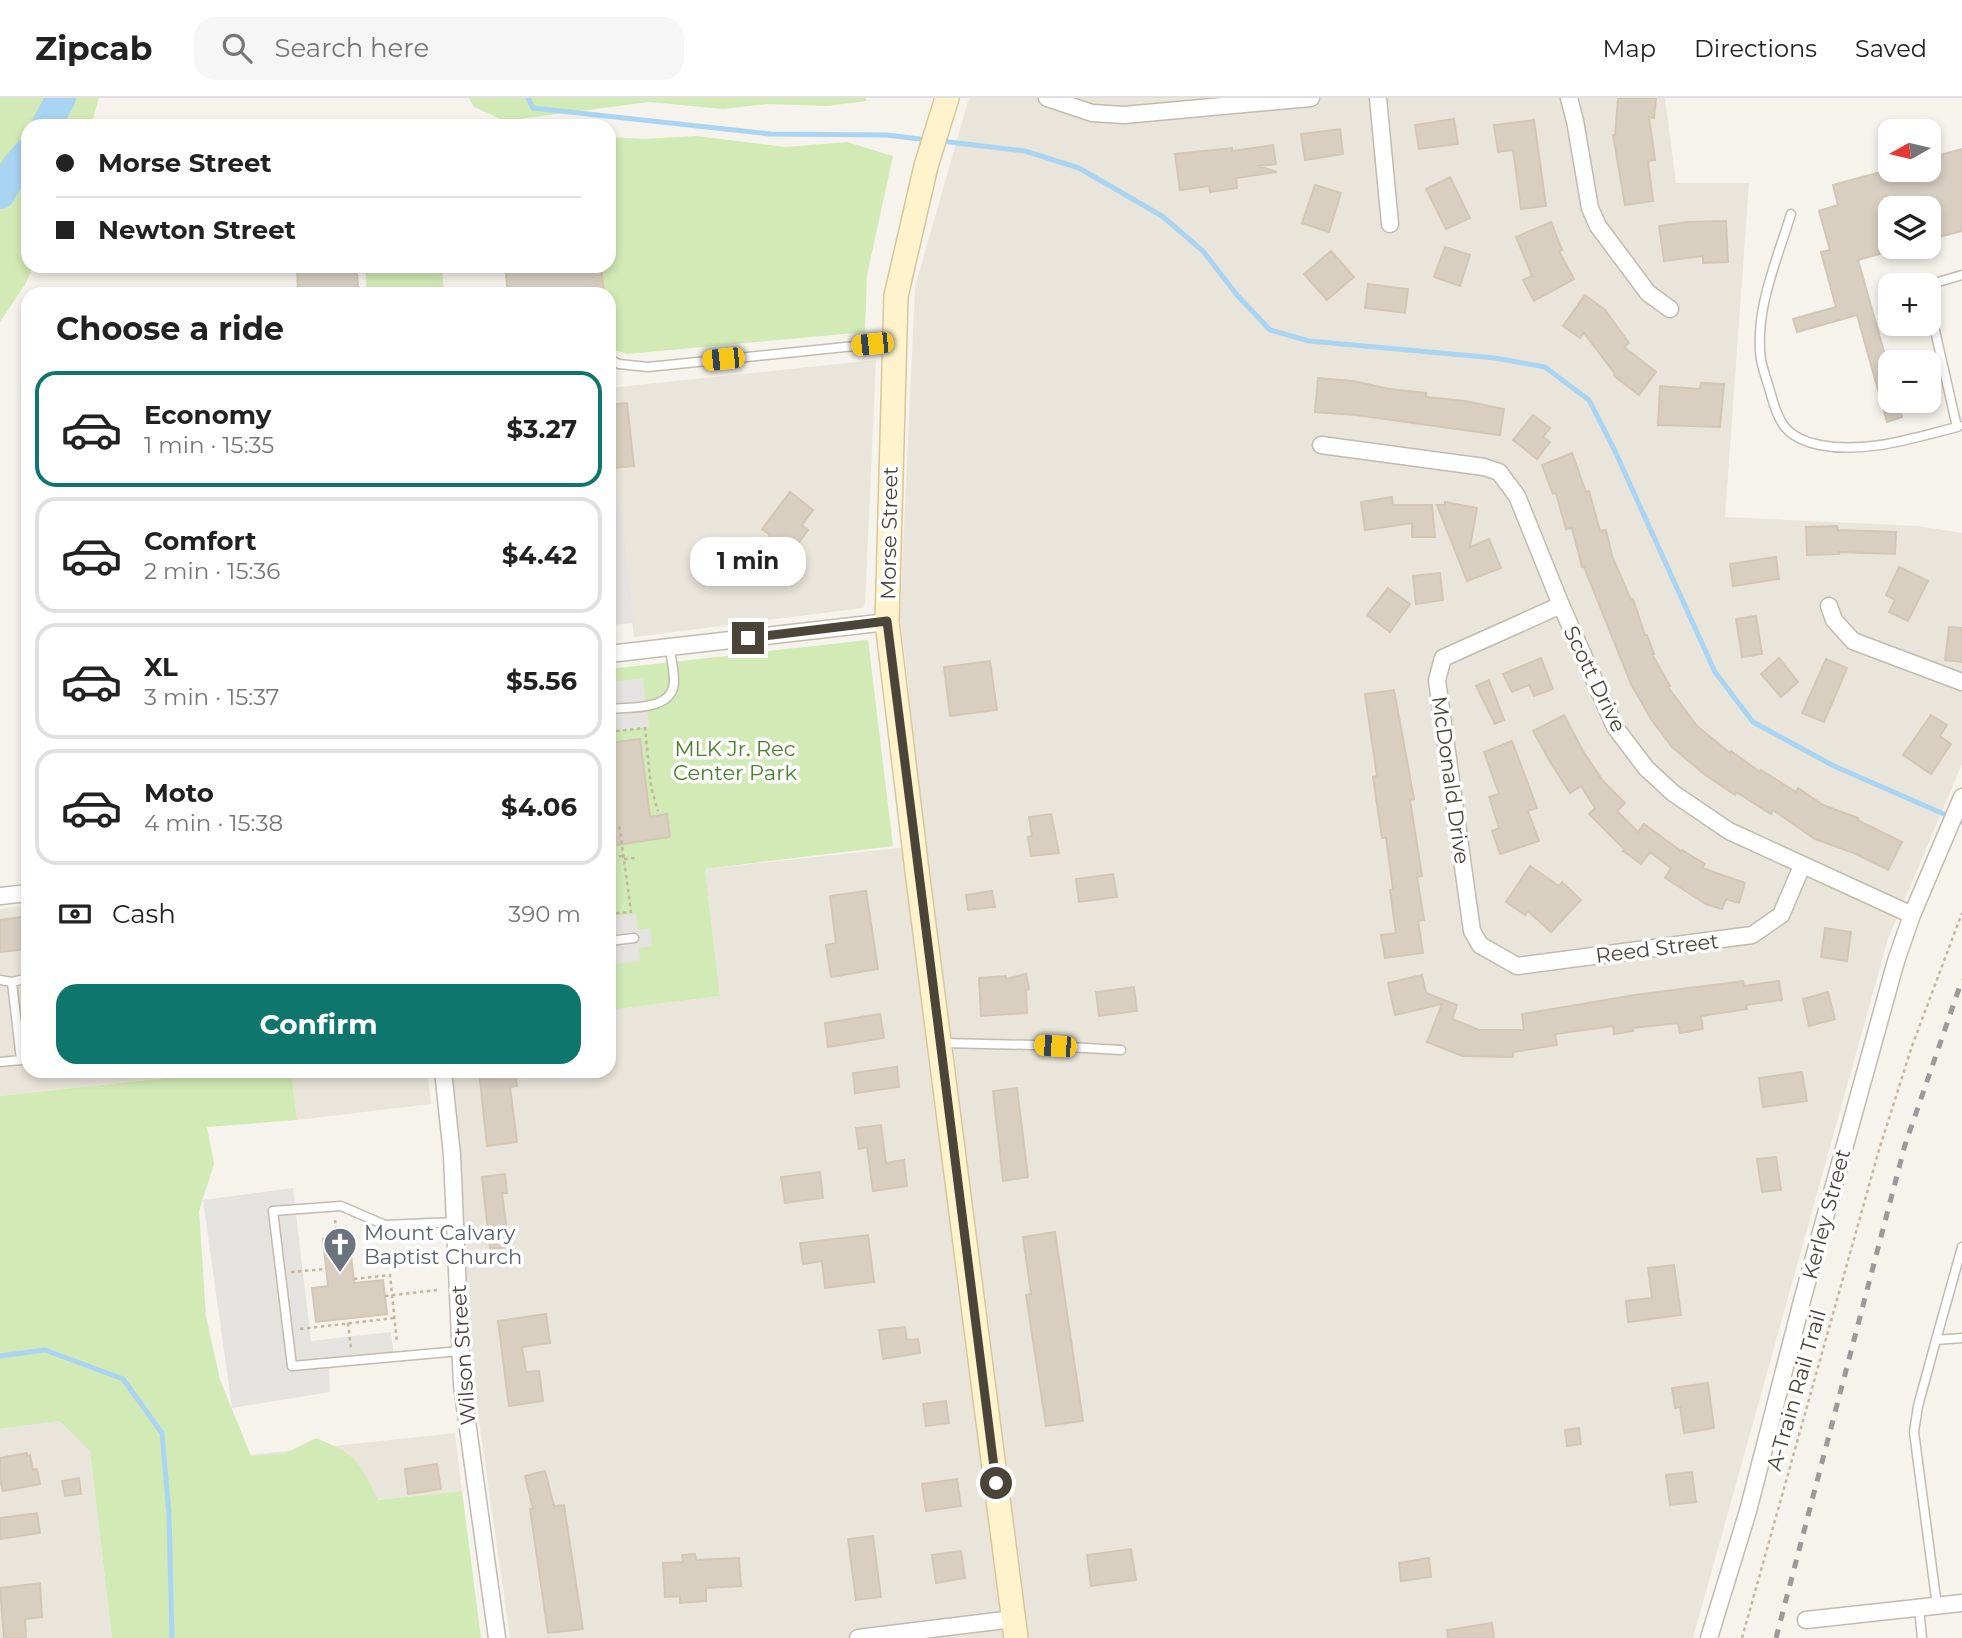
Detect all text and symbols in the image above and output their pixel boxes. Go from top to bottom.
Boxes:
search box [194,17,684,80]
text: Zipcab [35,28,152,68]
icon: search [218,29,256,67]
text: Search here [274,32,429,64]
text: Map [1603,34,1656,63]
text: Directions [1694,34,1817,63]
text: Saved [1855,34,1927,63]
north arrow [1878,119,1941,182]
map controls [1878,119,1941,413]
text: Morse Street [98,147,272,179]
button: layers [1878,196,1941,259]
text: Newton Street [98,214,296,246]
button: + [1878,273,1941,336]
text: Choose a ride [56,309,284,348]
car [851,331,894,357]
car [702,346,745,372]
button: − [1878,350,1941,413]
icon: car [60,398,123,461]
text: Economy [144,399,271,431]
text: $3.27 [507,413,577,445]
text: 1 min · 15:35 [144,431,274,459]
street label: Morse Street [875,466,903,600]
icon: car [60,524,123,587]
text: Comfort [144,525,256,557]
callout: 1 min [690,536,806,586]
text: $4.42 [502,539,577,571]
text: 1 min [717,547,779,575]
text: 2 min · 15:36 [144,557,280,585]
route end [732,622,764,654]
street label: Scott Drive [1559,622,1631,736]
icon: car [60,650,123,713]
text: XL [144,651,178,683]
text: $5.56 [506,665,577,697]
text: 3 min · 15:37 [144,683,279,711]
street label: McDonald Drive [1427,694,1475,866]
park label: MLK Jr. Rec Center Park [673,736,797,785]
icon: car [60,776,123,839]
text: Moto [144,777,214,809]
text: $4.06 [501,791,577,823]
text: 4 min · 15:38 [144,809,283,837]
icon: cash [56,895,94,933]
text: Cash [112,898,176,930]
text: 390 m [508,900,581,928]
street label: Reed Street [1594,928,1720,968]
button: Confirm [56,984,581,1064]
car [1034,1034,1077,1058]
street label: Kerley Street [1797,1146,1855,1282]
place label: Mount Calvary Baptist Church [364,1220,522,1269]
church icon: Mount Calvary Baptist Church [321,1225,359,1274]
street label: Wilson Street [446,1284,480,1426]
street label: A-Train Rail Trail [1761,1307,1831,1473]
route start [980,1467,1012,1499]

